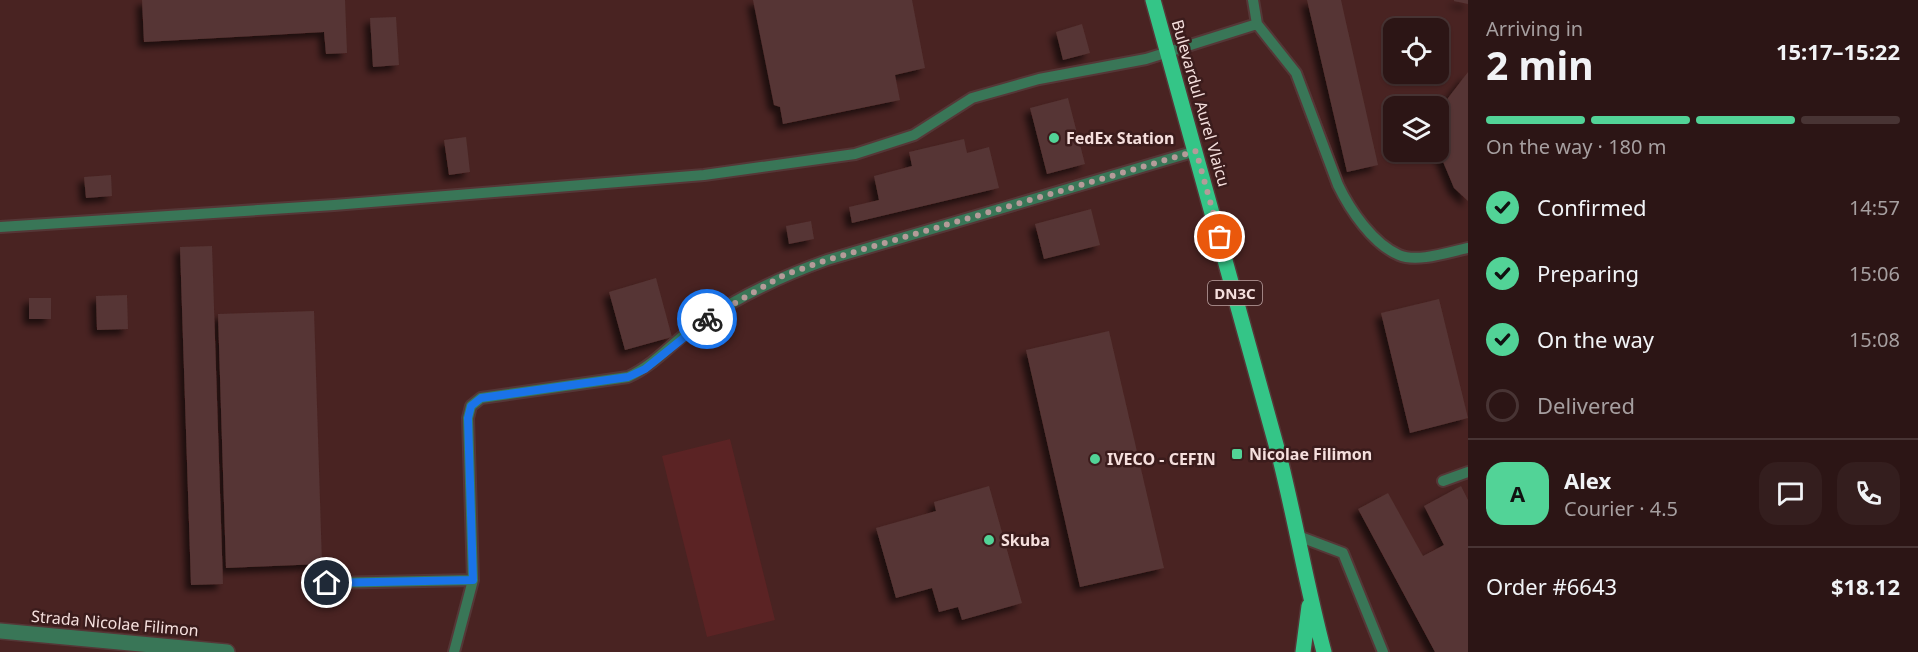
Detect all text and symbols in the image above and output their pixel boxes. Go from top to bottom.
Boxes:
text: Arriving in [1486,15,1583,42]
street label: Bulevardul Aurel Vlaicu [1167,17,1235,189]
map controls [1383,18,1449,162]
button: locate [1383,18,1449,84]
text: 15:17–15:22 [1776,36,1900,66]
text: 2 min [1486,38,1593,91]
button: layers [1383,96,1449,162]
place label: FedEx Station [1066,127,1174,149]
marker: FedEx Station [1047,131,1061,145]
text: On the way · 180 m [1486,133,1666,160]
icon: check [1486,191,1519,224]
text: Confirmed [1537,192,1647,222]
text: 14:57 [1849,194,1900,221]
pin [1194,211,1245,262]
icon: bag [1203,220,1236,253]
icon: check [1486,257,1519,290]
text: Preparing [1537,258,1639,288]
text: 15:06 [1849,260,1900,287]
road number: DN3C [1208,281,1262,305]
courier [677,289,737,349]
icon: bike [691,303,724,336]
icon: check [1486,323,1519,356]
text: On the way [1537,324,1654,354]
text: 15:08 [1849,326,1900,353]
text: Delivered [1537,390,1635,420]
place label: Nicolae Filimon [1249,443,1372,465]
marker: Nicolae Filimon [1230,447,1244,461]
place label: IVECO - CEFIN [1107,448,1216,470]
marker: IVECO - CEFIN [1088,452,1102,466]
button: chat [1759,462,1822,525]
button: phone [1837,462,1900,525]
text: Alex [1564,465,1611,495]
text: A [1510,478,1525,508]
text: Courier · 4.5 [1564,495,1678,522]
place label: Skuba [1001,529,1050,551]
marker: Skuba [982,533,996,547]
pin [301,557,352,608]
icon: home [310,566,343,599]
text: Order #6643 [1486,571,1617,601]
text: $18.12 [1831,571,1900,601]
street label: Strada Nicolae Filimon [30,605,200,641]

